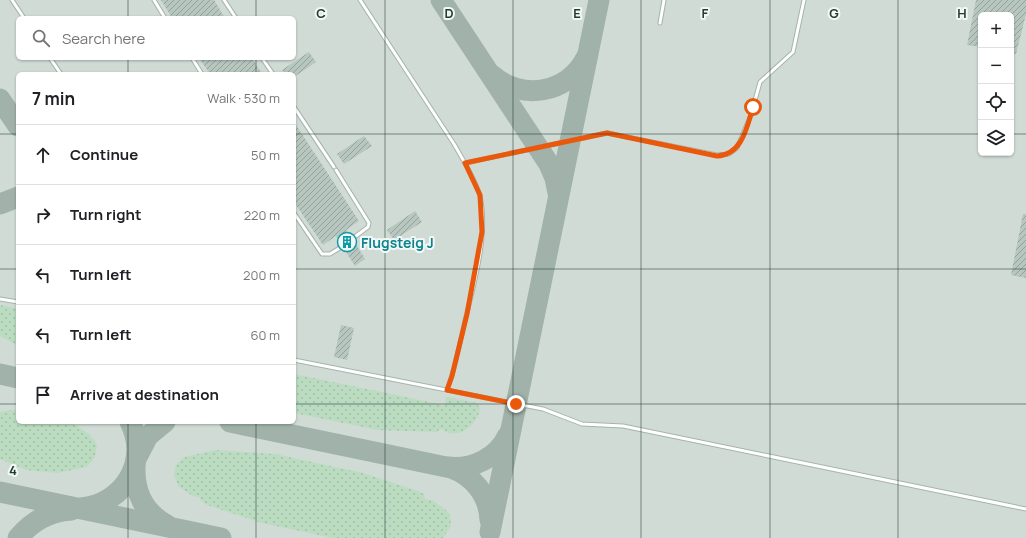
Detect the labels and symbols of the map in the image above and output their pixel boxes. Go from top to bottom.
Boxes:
text: C [316,4,326,22]
text: D [444,4,454,22]
text: E [573,4,581,22]
text: F [702,4,709,22]
text: G [829,4,839,22]
text: H [957,4,967,22]
route start [744,98,762,116]
building icon: Flugsteig J [336,231,358,253]
place label: Flugsteig J [361,233,434,252]
route end [507,395,525,413]
text: 4 [9,461,17,479]

